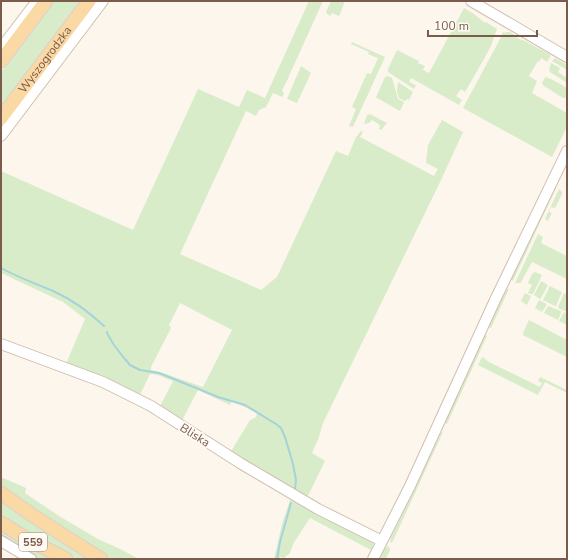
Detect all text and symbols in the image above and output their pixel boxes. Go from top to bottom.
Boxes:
scale bar [428,12,537,38]
text: 100 m [434,18,469,34]
street label: Wyszogrodzka [15,23,75,96]
street label: Bliska [177,420,213,450]
road number: 559 [19,533,47,551]

